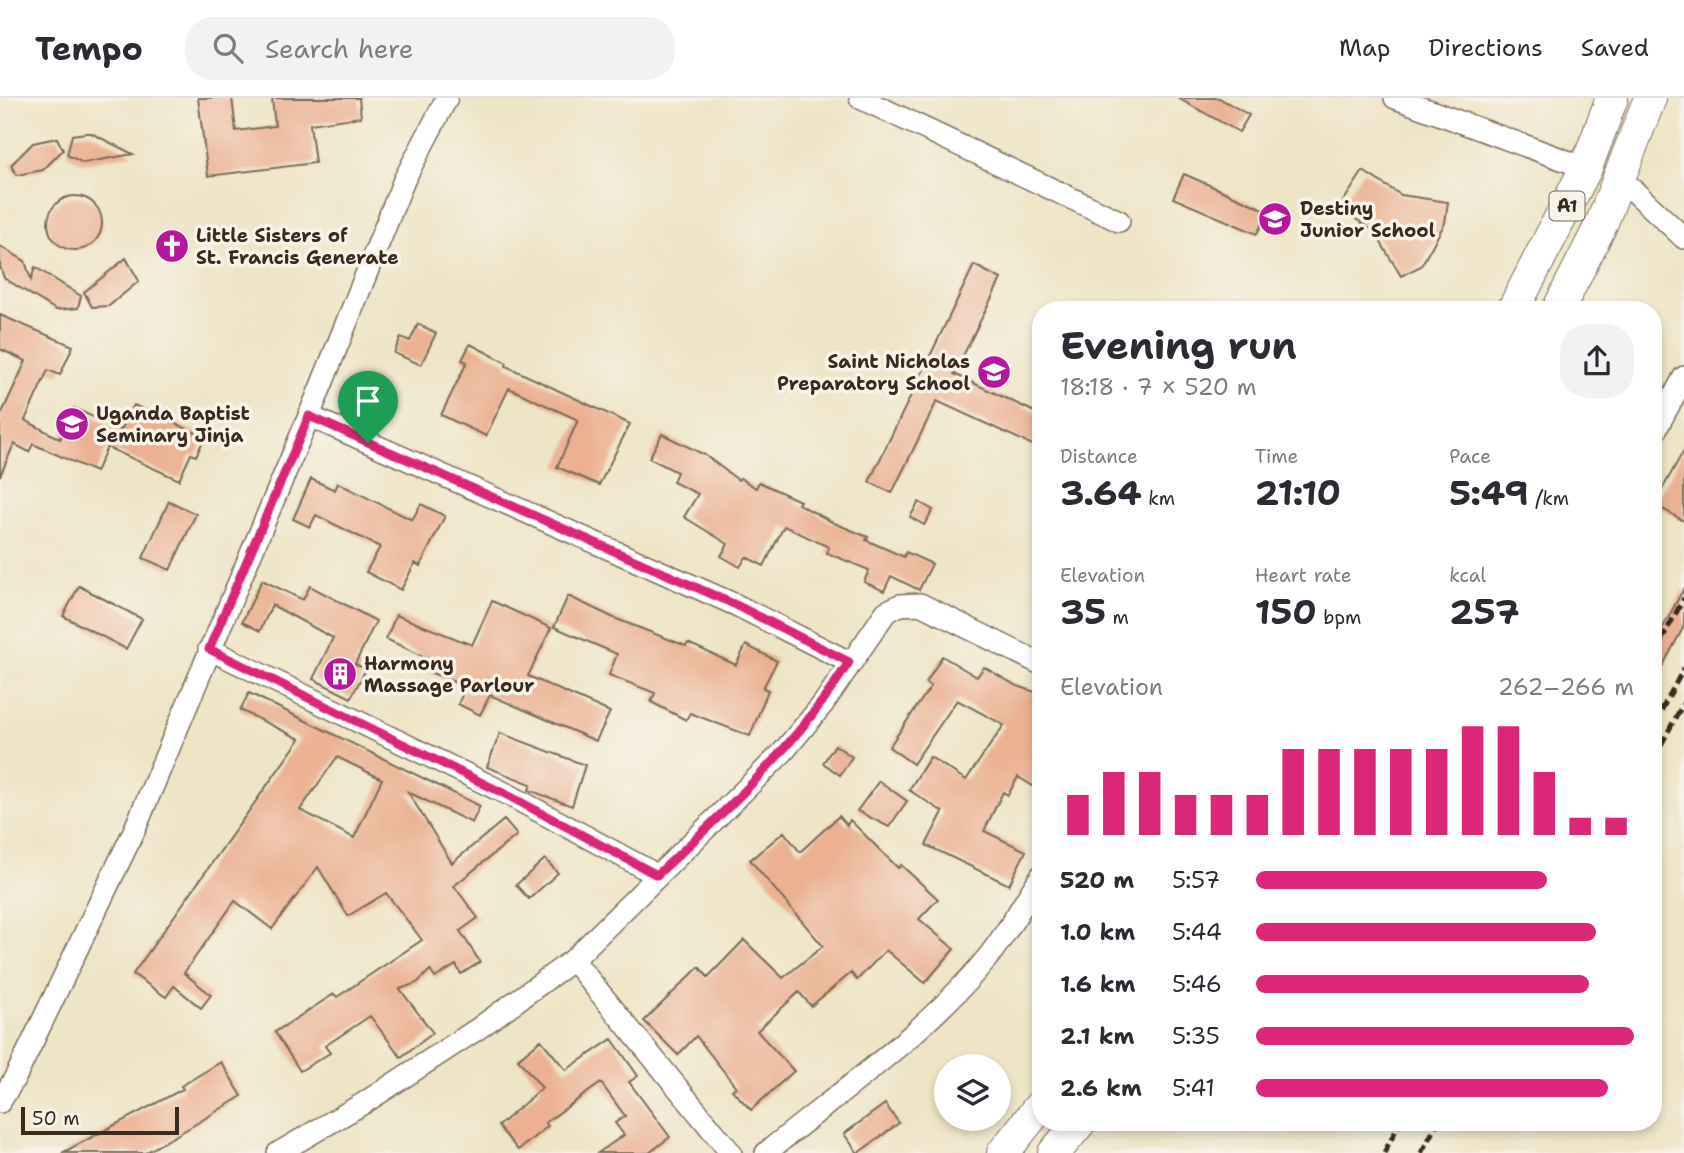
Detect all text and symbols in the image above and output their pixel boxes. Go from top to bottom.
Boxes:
search box [185,17,675,80]
text: Tempo [35,26,143,71]
icon: search [209,29,247,67]
text: Search here [265,31,414,66]
text: Map [1339,32,1390,64]
text: Directions [1428,32,1543,64]
text: Saved [1581,32,1649,64]
road number: A1 [1550,192,1584,220]
place label: Destiny Junior School [1300,196,1436,243]
school or university icon: Destiny Junior School [1256,200,1294,238]
place label: Little Sisters of St. Francis Generate [196,223,399,270]
church icon: Little Sisters of St. Francis Generate [153,227,191,265]
text: Evening run [1060,320,1297,371]
button: share [1560,324,1634,398]
place label: Saint Nicholas Preparatory School [777,349,970,396]
school or university icon: Saint Nicholas Preparatory School [975,353,1013,391]
pin [338,371,398,443]
text: 18:18 · 7 × 520 m [1060,372,1257,402]
icon: arrive [349,382,387,420]
place label: Uganda Baptist Seminary Jinja [96,401,250,448]
school or university icon: Uganda Baptist Seminary Jinja [53,405,91,443]
text: Distance [1060,444,1138,469]
text: Time [1255,444,1298,469]
text: Pace [1449,444,1491,469]
text: 3.64 [1060,469,1142,516]
text: 21:10 [1255,469,1341,516]
text: 5:49 [1449,469,1529,516]
text: km [1142,486,1175,511]
text: /km [1529,486,1569,511]
text: Elevation [1060,563,1145,588]
text: Heart rate [1255,563,1351,588]
text: kcal [1449,563,1486,588]
text: 35 [1060,588,1106,635]
text: 150 [1255,588,1317,635]
text: 257 [1449,588,1519,635]
text: m [1106,605,1129,630]
text: bpm [1317,605,1361,630]
place label: Harmony Massage Parlour [364,651,534,698]
building icon: Harmony Massage Parlour [321,655,359,693]
text: Elevation [1060,672,1163,702]
text: 262–266 m [1498,672,1634,702]
text: 520 m [1060,865,1134,895]
text: 5:57 [1172,865,1220,895]
text: 1.0 km [1060,917,1135,947]
text: 5:44 [1172,917,1222,947]
text: 1.6 km [1060,969,1135,999]
text: 5:46 [1172,969,1222,999]
text: 2.1 km [1060,1021,1134,1051]
text: 5:35 [1172,1021,1220,1051]
map controls [934,1054,1011,1131]
button: layers [934,1054,1011,1131]
text: 2.6 km [1060,1073,1142,1103]
text: 5:41 [1172,1073,1215,1103]
scale bar [21,1104,178,1136]
text: 50 m [32,1106,80,1131]

